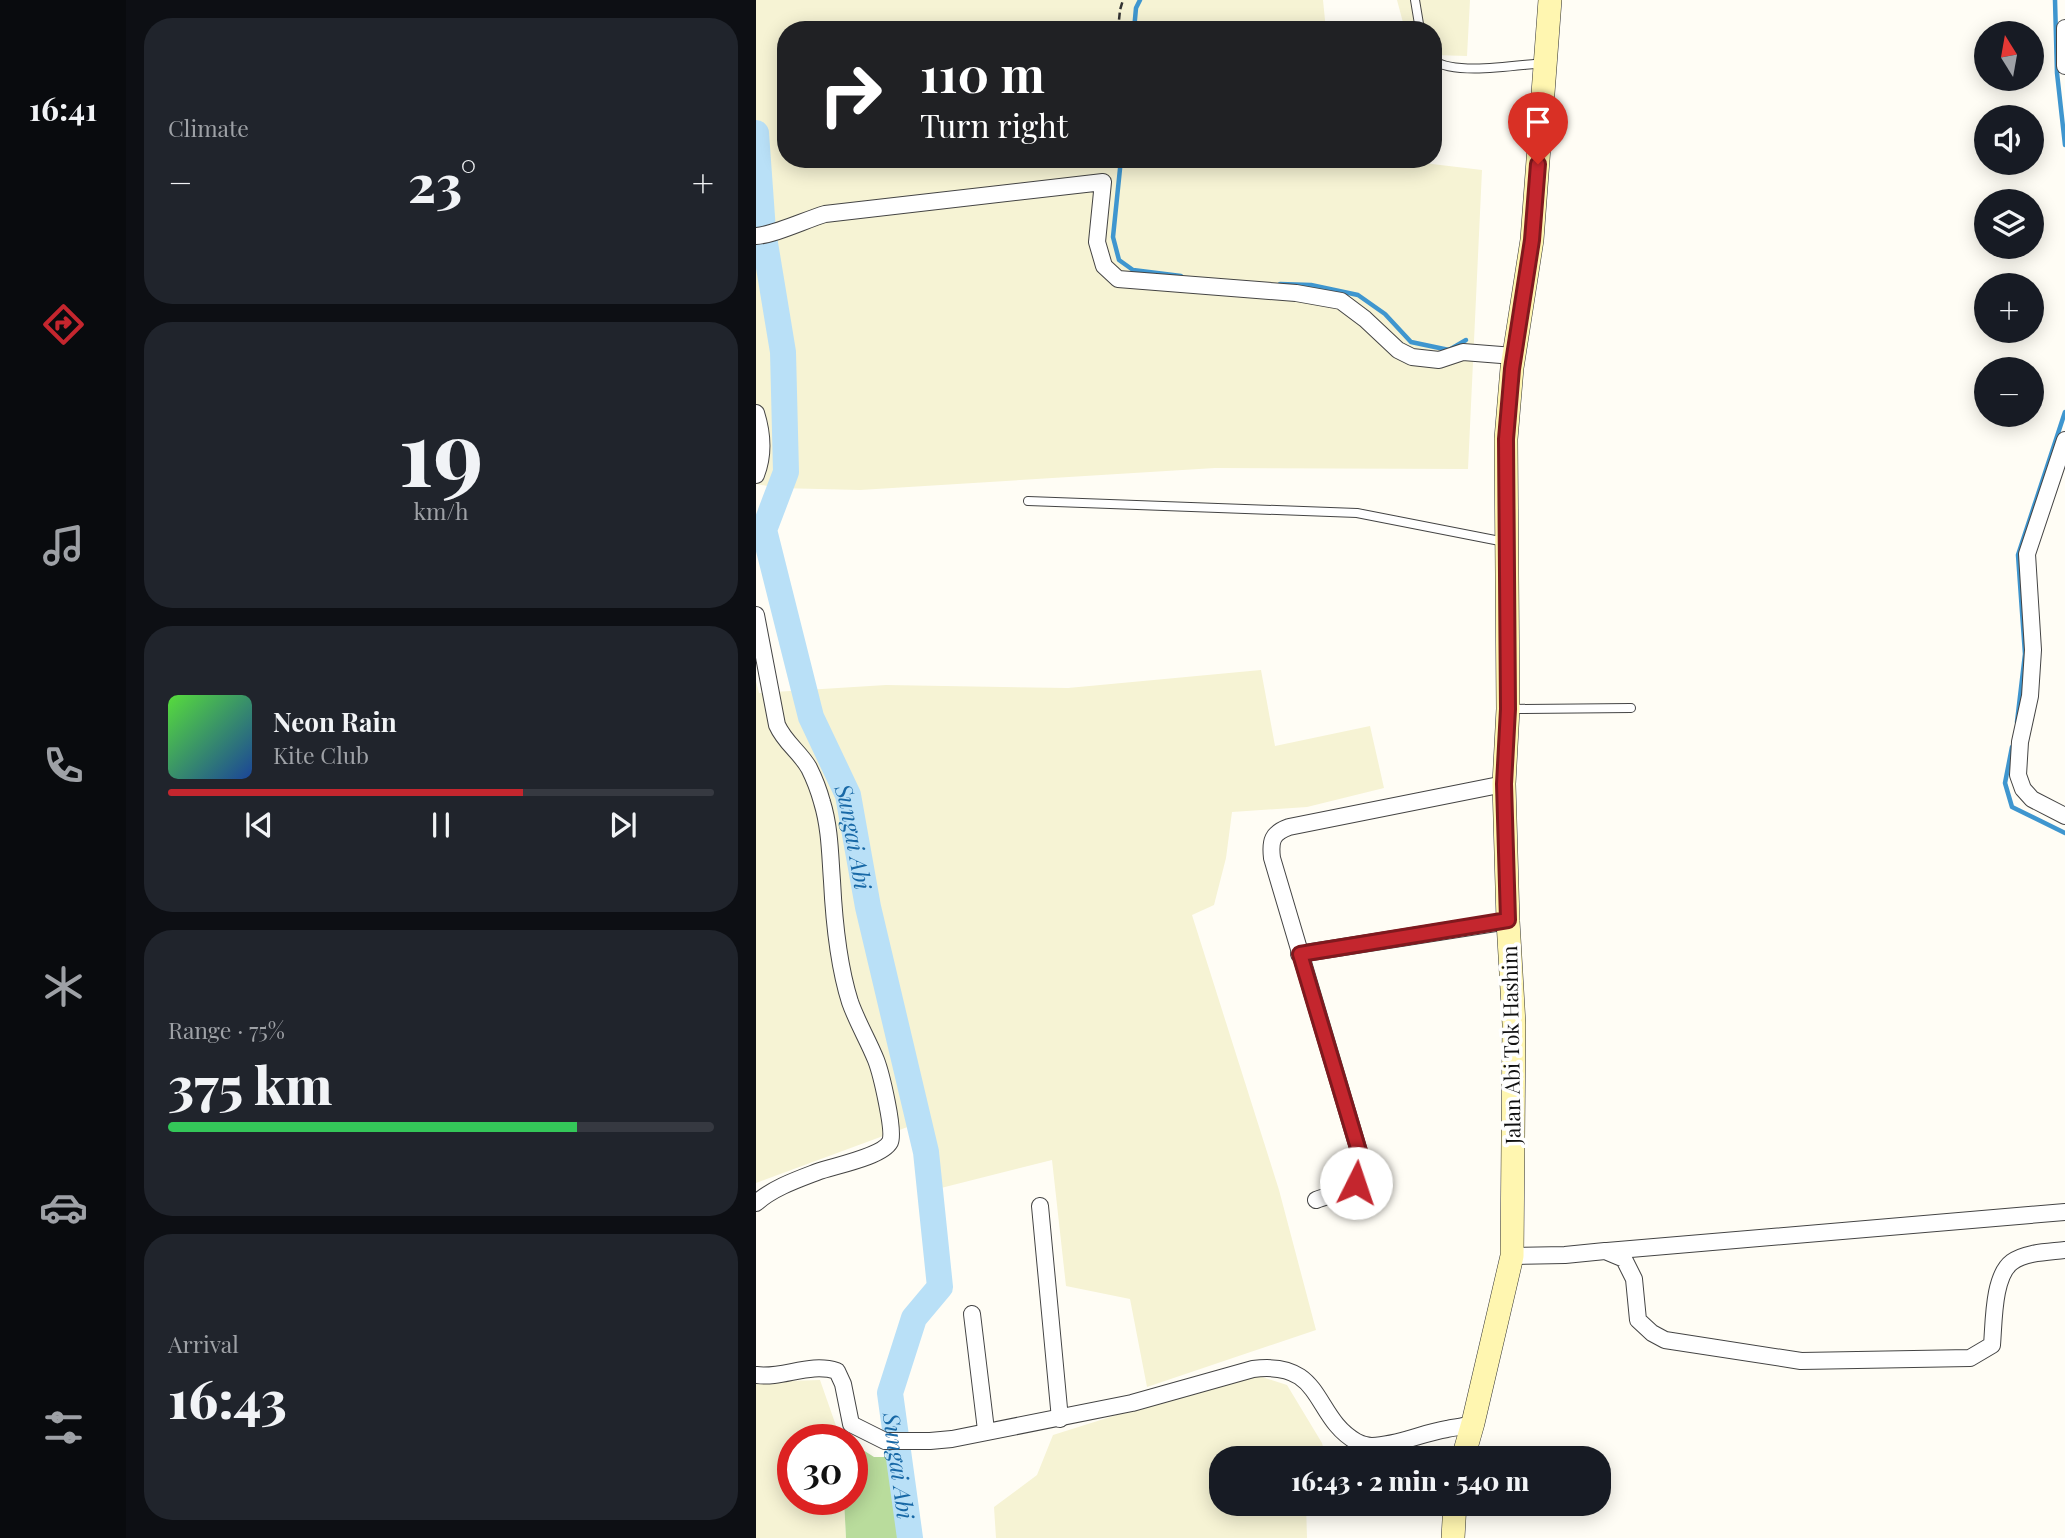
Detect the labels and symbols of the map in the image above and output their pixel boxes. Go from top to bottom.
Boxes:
north arrow [1974,21,2044,91]
pin [1508,92,1568,164]
water label: Sungai Abi [829,777,880,893]
street label: Jalan Abi Tok Hashim [1494,945,1526,1146]
position arrow [1319,1146,1393,1220]
water label: Sungai Abi [877,1409,923,1522]
speed limit sign: 30 [777,1424,868,1515]

